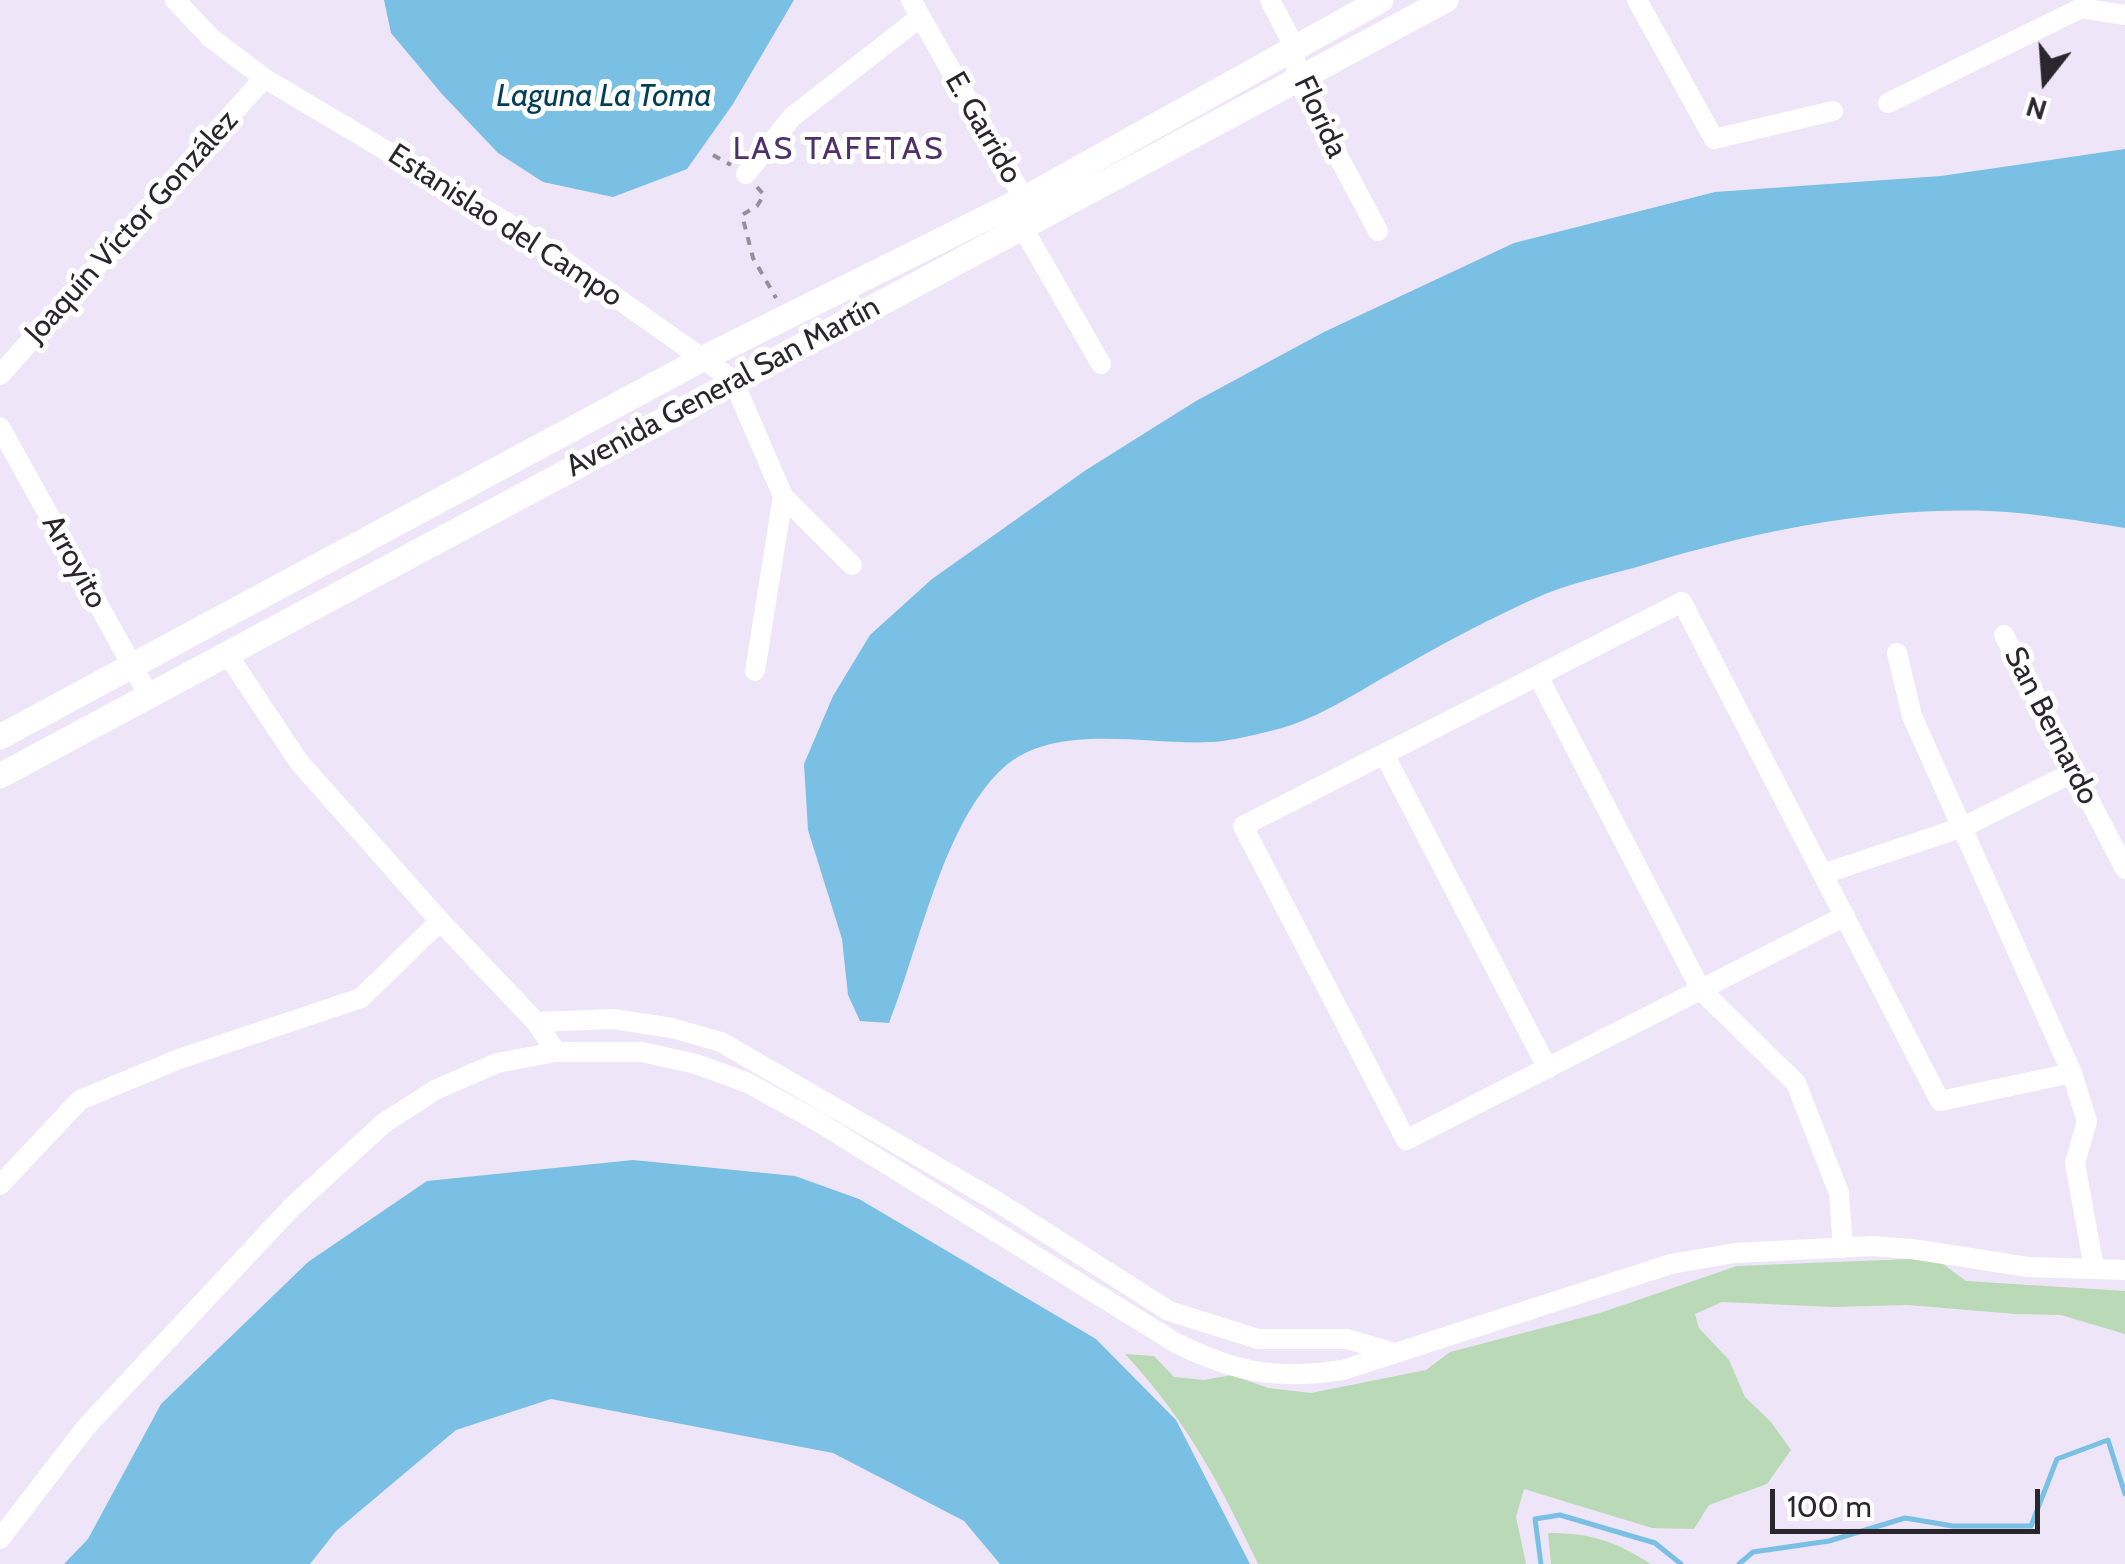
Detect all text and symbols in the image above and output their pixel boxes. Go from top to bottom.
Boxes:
north arrow [1995,30,2095,130]
street label: E. Garrido [937,66,1029,190]
street label: Florida [1286,70,1354,164]
water label: Laguna La Toma [496,78,712,116]
text: N [2022,90,2051,128]
street label: Joaquín Víctor González [18,103,246,351]
district label: LAS TAFETAS [733,131,945,169]
street label: Estanislao del Campo [381,137,629,315]
street label: Avenida General San Martín [560,289,886,485]
street label: Arroyito [34,509,114,615]
street label: San Bernardo [1996,641,2106,811]
scale bar [1775,1469,2045,1531]
text: 100 m [1787,1488,1872,1525]

